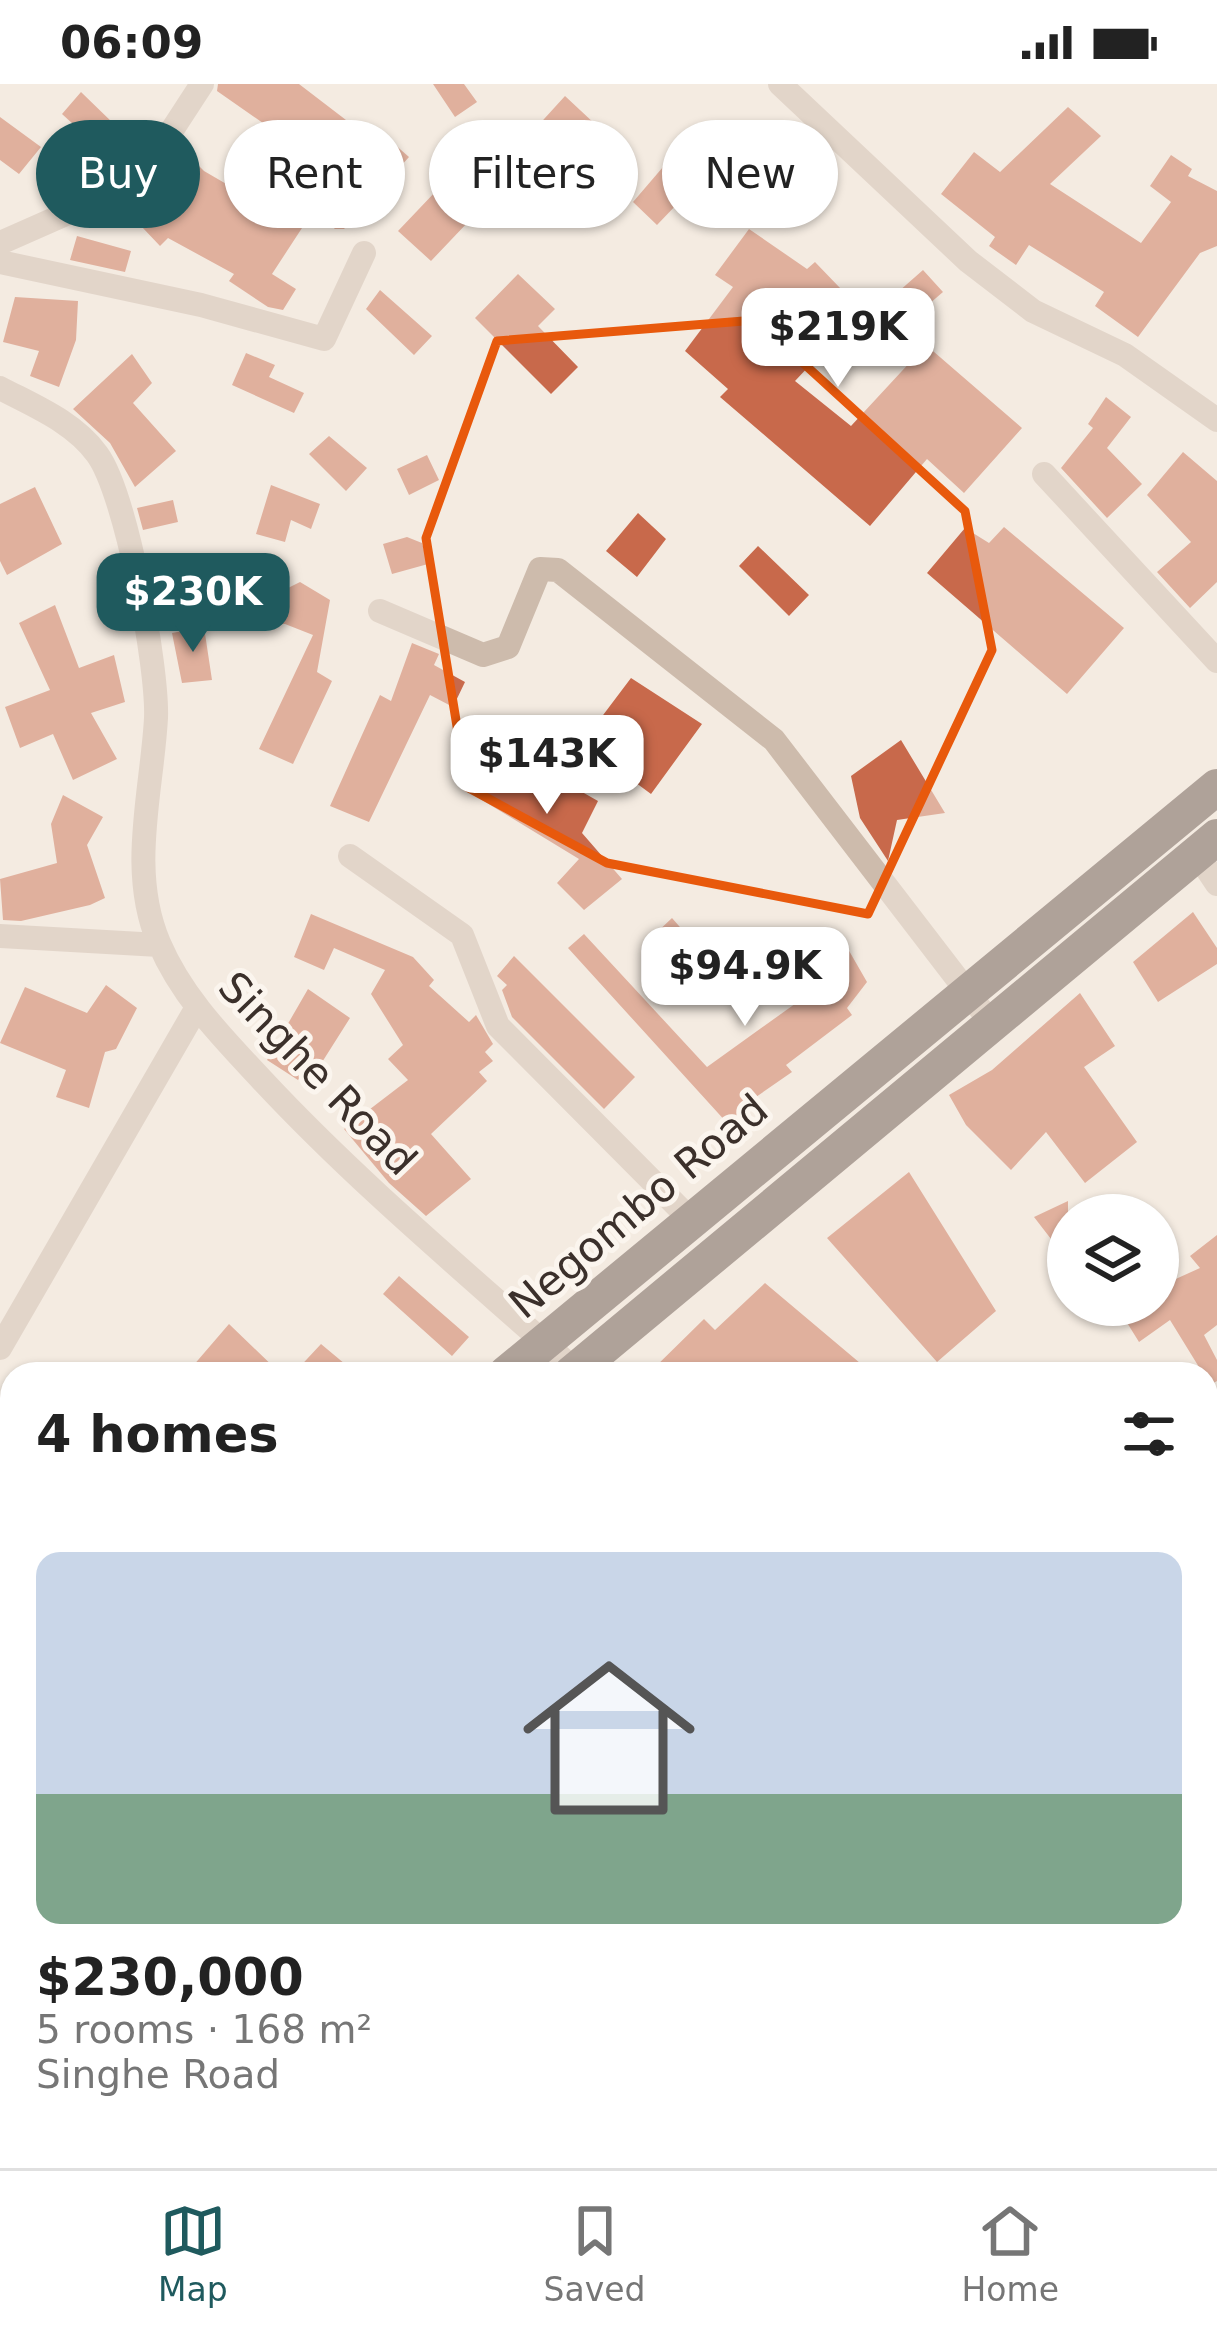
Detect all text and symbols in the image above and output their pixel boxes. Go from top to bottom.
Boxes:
text: 06:09 [60,16,203,69]
chip: Buy [36,120,200,228]
chip: Rent [224,120,405,228]
chip: Filters [429,120,638,228]
chip: New [662,120,838,228]
pin: $219K [754,288,922,390]
text: $219K [769,304,907,349]
pin: $230K [109,553,277,655]
text: $230K [124,569,262,614]
pin: $143K [463,715,631,817]
text: $143K [478,731,616,776]
pin: $94.9K [647,927,843,1029]
text: $94.9K [668,943,822,988]
street label: Singhe Road [209,962,427,1185]
street label: Negombo Road [499,1084,777,1329]
map controls [1047,1194,1179,1326]
button: layers [1047,1194,1179,1326]
icon: filters [1116,1401,1182,1467]
text: 4 homes [36,1405,279,1464]
icon: home [501,1630,717,1846]
text: $230,000 [36,1948,304,2007]
text: 5 rooms · 168 m² [36,2007,372,2052]
text: Singhe Road [36,2052,280,2097]
tab: Map [158,2198,228,2309]
tab: Saved [544,2198,646,2309]
tab: Home [962,2198,1059,2309]

